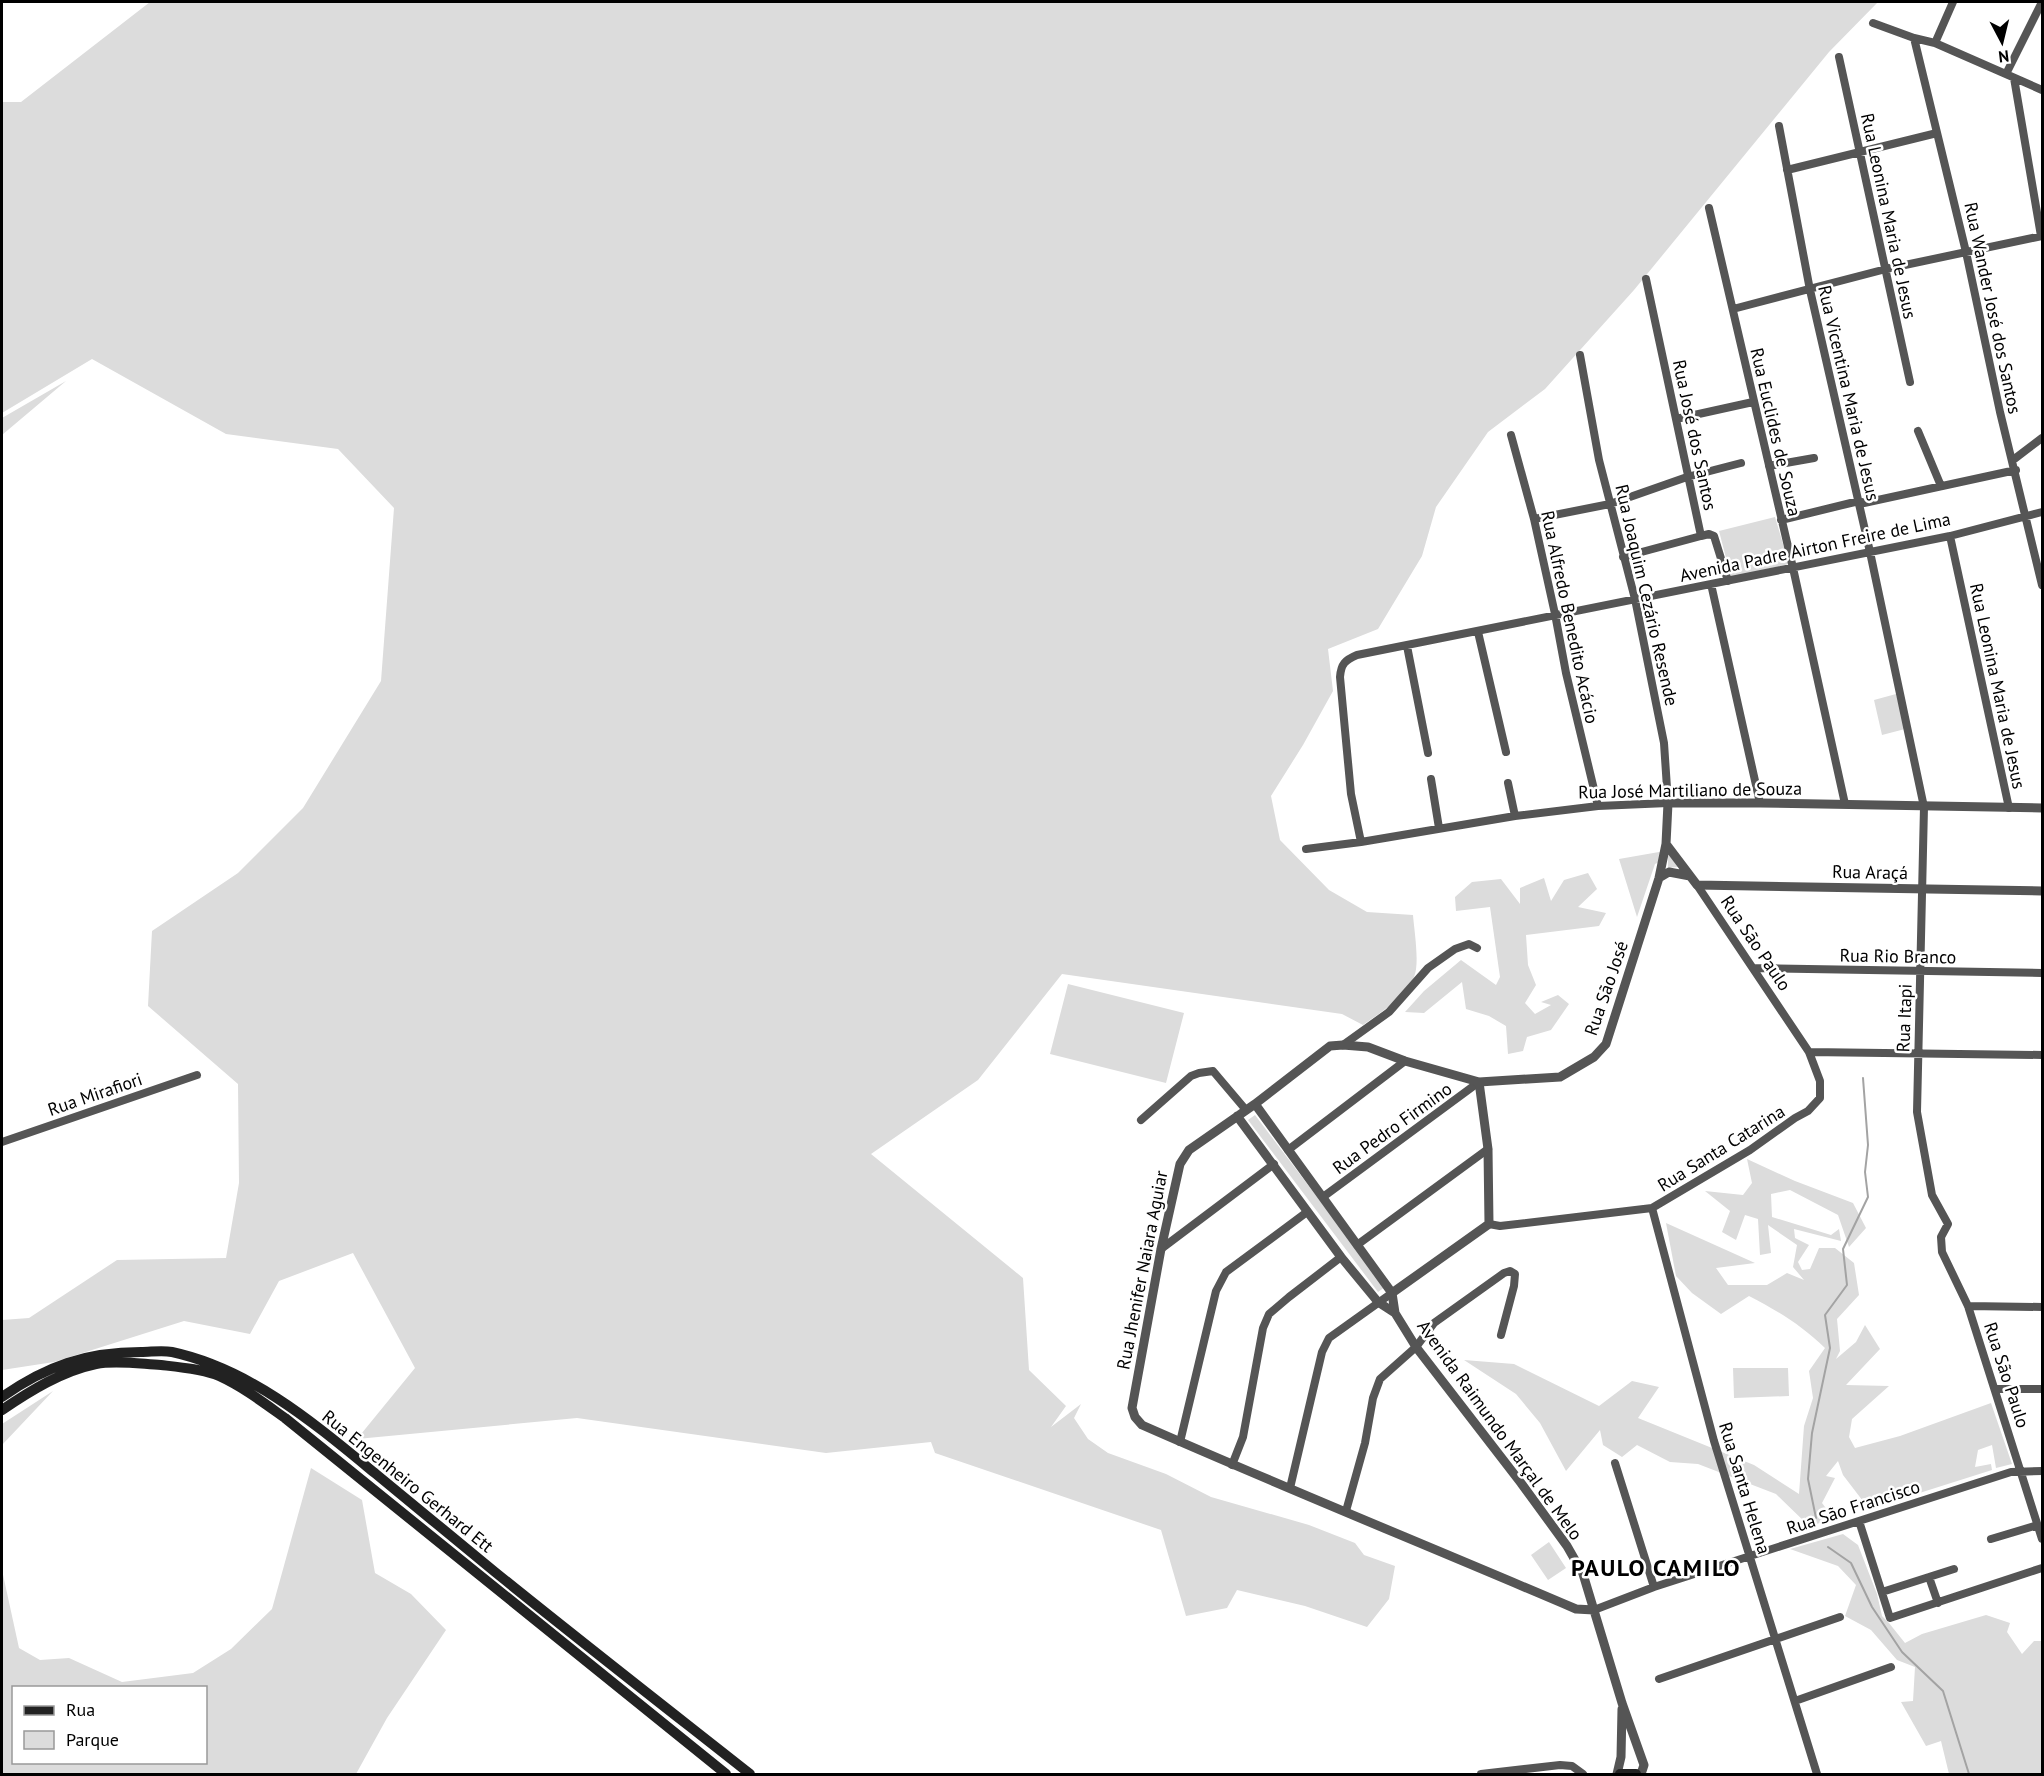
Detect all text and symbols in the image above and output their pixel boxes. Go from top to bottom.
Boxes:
north arrow [1972,12,2032,72]
text: N [1997,46,2010,67]
street label: Rua Leonina Maria de Jesus [1856,111,1922,321]
street label: Rua Wander José dos Santos [1959,200,2027,416]
street label: Rua Vicentina Maria de Jesus [1813,283,1885,503]
street label: Rua Euclides de Souza [1745,345,1807,519]
street label: Rua José dos Santos [1668,358,1722,512]
street label: Rua Joaquim Cezário Resende [1610,482,1684,708]
street label: Avenida Padre Airton Freire de Lima [1678,507,1952,587]
street label: Rua Alfredo Benedito Acácio [1536,508,1604,726]
street label: Rua Leonina Maria de Jesus [1965,581,2031,791]
street label: Rua José Martiliano de Souza [1578,777,1802,803]
street label: Rua Araçá [1832,860,1908,884]
street label: Rua São Paulo [1716,891,1796,995]
street label: Rua São José [1579,938,1633,1038]
street label: Rua Rio Branco [1839,943,1957,969]
street label: Rua Itapi [1891,983,1917,1053]
street label: Rua Mirafiori [45,1067,145,1121]
street label: Rua Pedro Firmino [1328,1077,1456,1179]
street label: Rua Santa Catarina [1653,1100,1789,1196]
street label: Rua Jhenifer Naiara Aguiar [1111,1169,1173,1371]
street label: Avenida Raimundo Marçal de Melo [1412,1315,1588,1545]
street label: Rua São Paulo [1979,1319,2035,1431]
street label: Rua Engenheiro Gerhard Ett [318,1405,498,1557]
street label: Rua Santa Helena [1714,1419,1776,1557]
street label: Rua São Francisco [1783,1475,1923,1539]
district label: PAULO CAMILO [1571,1552,1741,1583]
legend [12,1686,207,1764]
text: Rua [66,1698,95,1721]
text: Parque [66,1728,119,1751]

